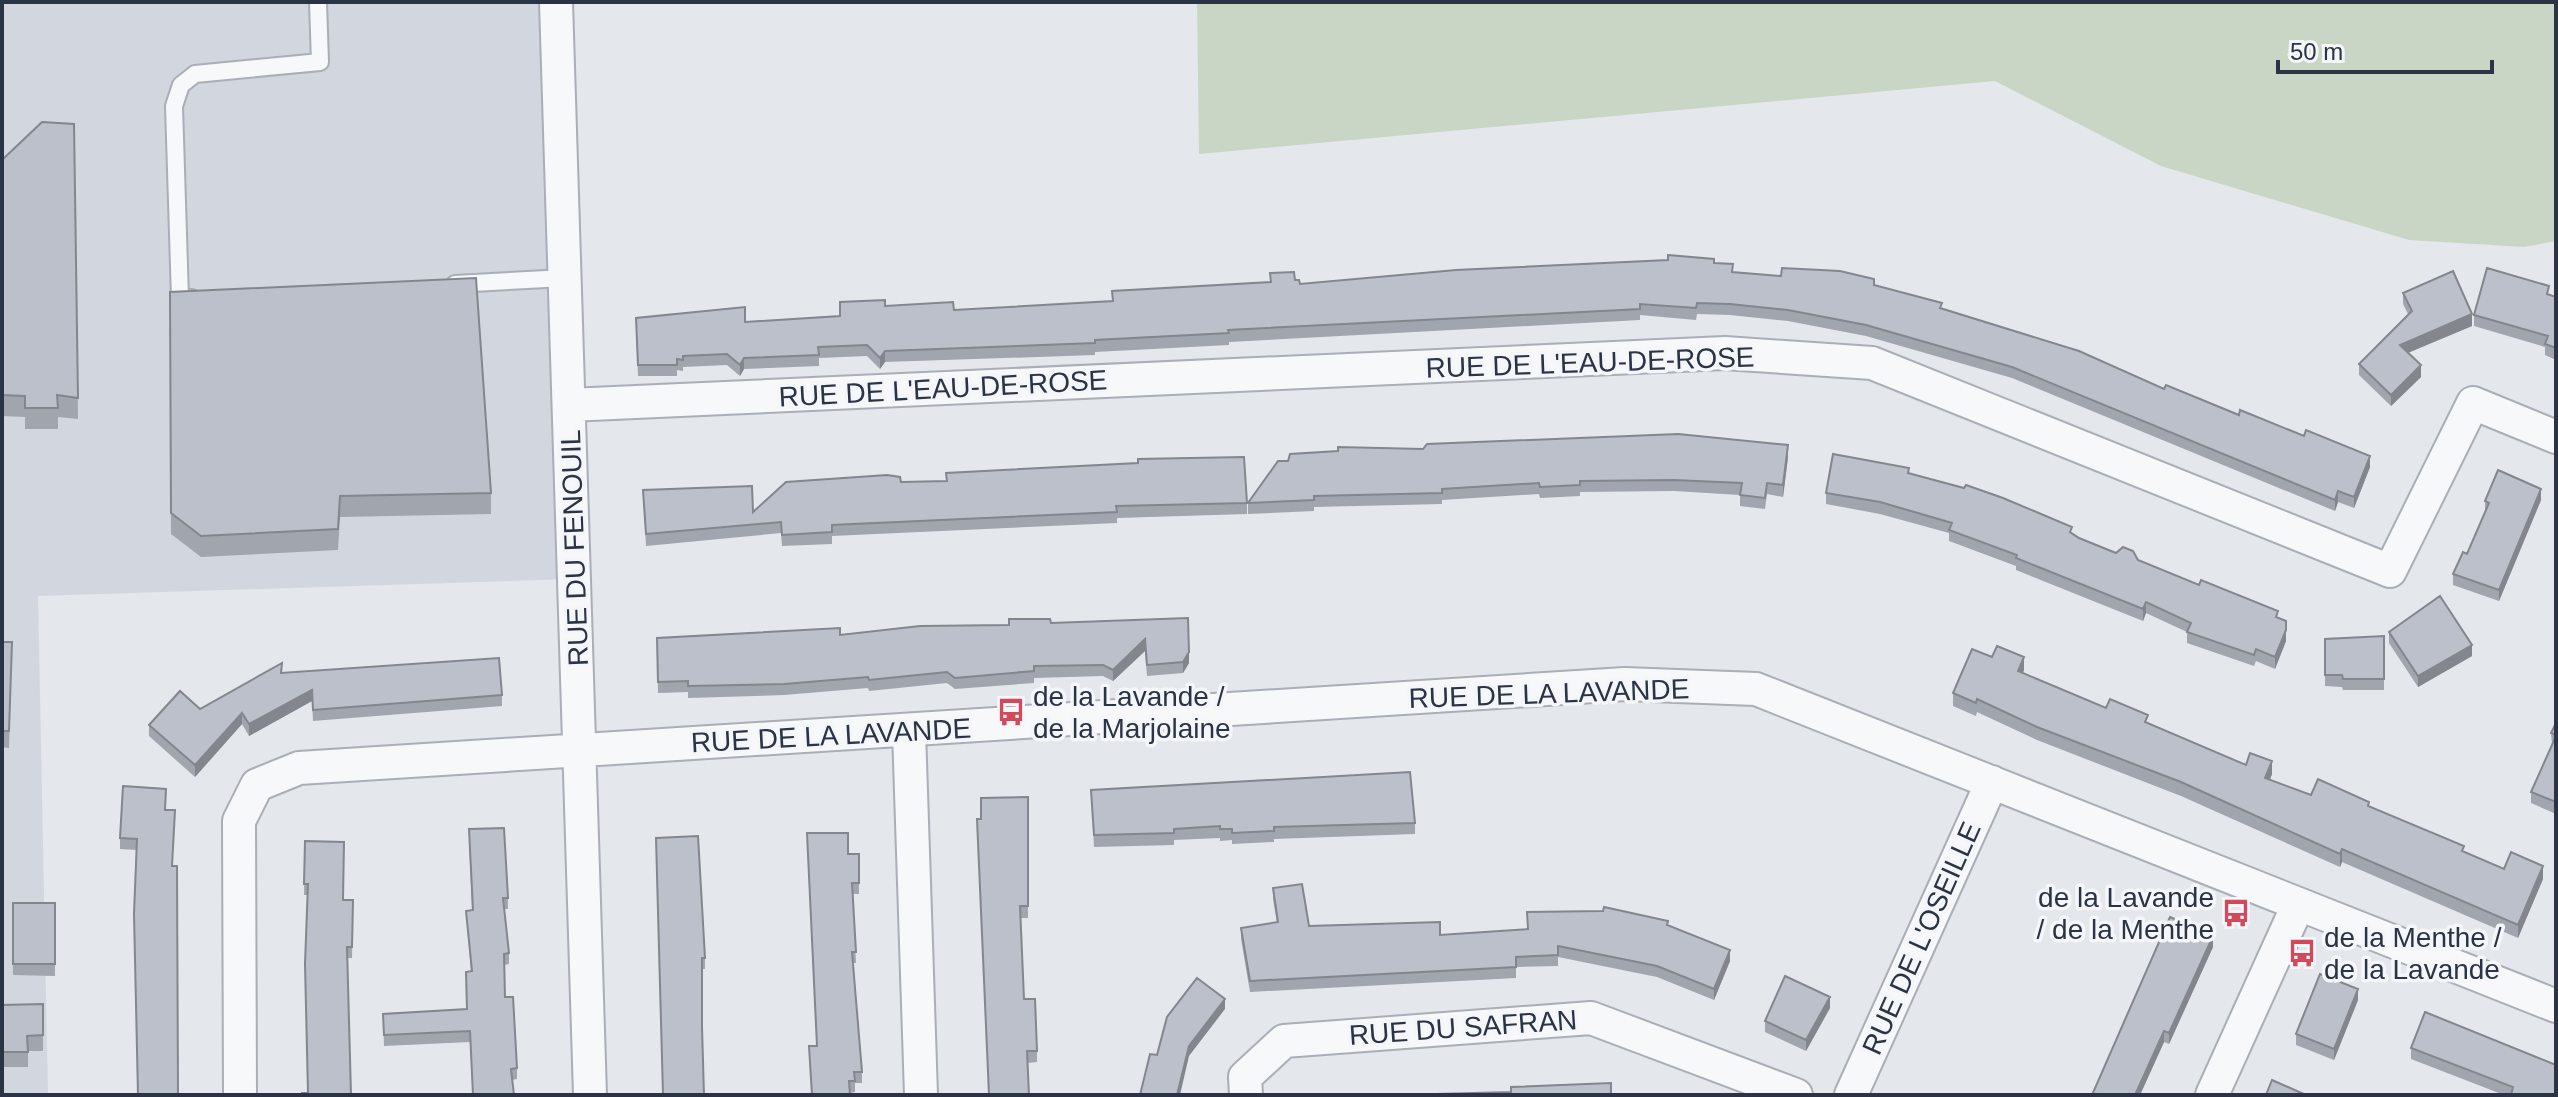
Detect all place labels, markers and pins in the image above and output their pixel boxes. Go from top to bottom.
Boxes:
place label: de la Lavande / de la Marjolaine [1033,681,1231,744]
bus stop icon: de la Lavande / de la Marjolaine [996,697,1026,727]
place label: de la Lavande / de la Menthe [2037,882,2214,945]
bus stop icon: de la Lavande / de la Menthe [2221,898,2251,928]
place label: de la Menthe / de la Lavande [2324,922,2502,985]
bus stop icon: de la Menthe / de la Lavande [2287,938,2317,968]

